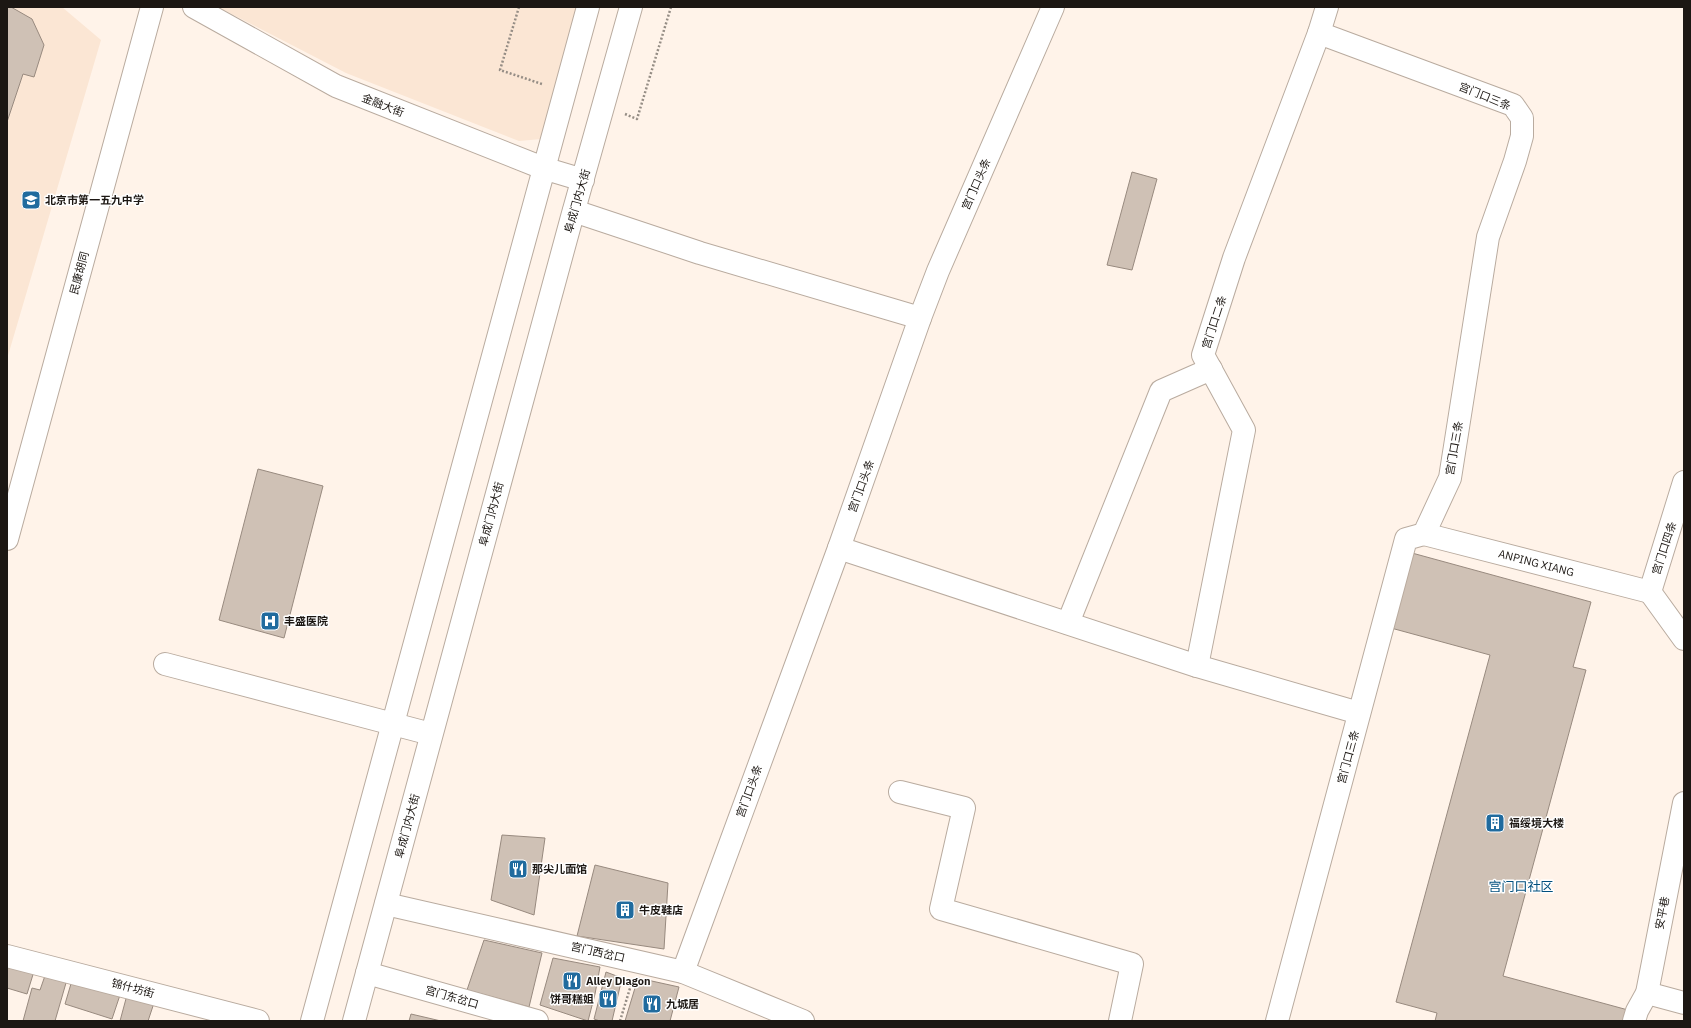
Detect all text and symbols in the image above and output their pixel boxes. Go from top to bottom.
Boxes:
street label: 宫门口三条 [1457,79,1513,113]
street label: 金融大街 [360,91,406,119]
street label: 宫门口头条 [958,156,994,212]
street label: 阜成门内大街 [561,167,593,235]
school or university icon: 北京市第一五九中学 [20,189,42,211]
place label: 北京市第一五九中学 [45,193,144,207]
street label: 民康胡同 [67,250,91,296]
street label: 宫门口二条 [1199,294,1229,350]
street label: 宫门口三条 [1442,420,1466,476]
street label: 宫门口头条 [845,458,877,514]
street label: 阜成门内大街 [476,480,506,548]
street label: 宫门口四条 [1649,520,1679,576]
street label: ANPING XIANG [1497,546,1576,579]
hospital icon: 丰盛医院 [259,610,281,632]
place label: 丰盛医院 [284,614,328,628]
street label: 宫门口三条 [1334,729,1362,785]
street label: 宫门口头条 [733,763,765,819]
street label: 阜成门内大街 [392,792,422,860]
building icon: 福绥境大楼 [1484,812,1506,834]
place label: 福绥境大楼 [1509,816,1564,830]
restaurant icon: 那尖儿面馆 [507,858,529,880]
place label: 那尖儿面馆 [532,862,587,876]
district label: 宫门口社区 [1488,878,1554,895]
street label: 安平巷 [1652,895,1672,931]
building icon: 牛皮鞋店 [614,899,636,921]
place label: 牛皮鞋店 [639,903,683,917]
street label: 宫门西岔口 [570,939,626,965]
restaurant icon: Alley Diagon [561,970,583,992]
place label: Alley Diagon [586,974,651,988]
street label: 锦什坊街 [110,976,156,1000]
street label: 宫门东岔口 [424,983,480,1011]
restaurant icon: 饼哥糕姐 [597,988,619,1010]
place label: 饼哥糕姐 [550,992,594,1006]
restaurant icon: 九城居 [641,993,663,1015]
place label: 九城居 [666,997,699,1011]

